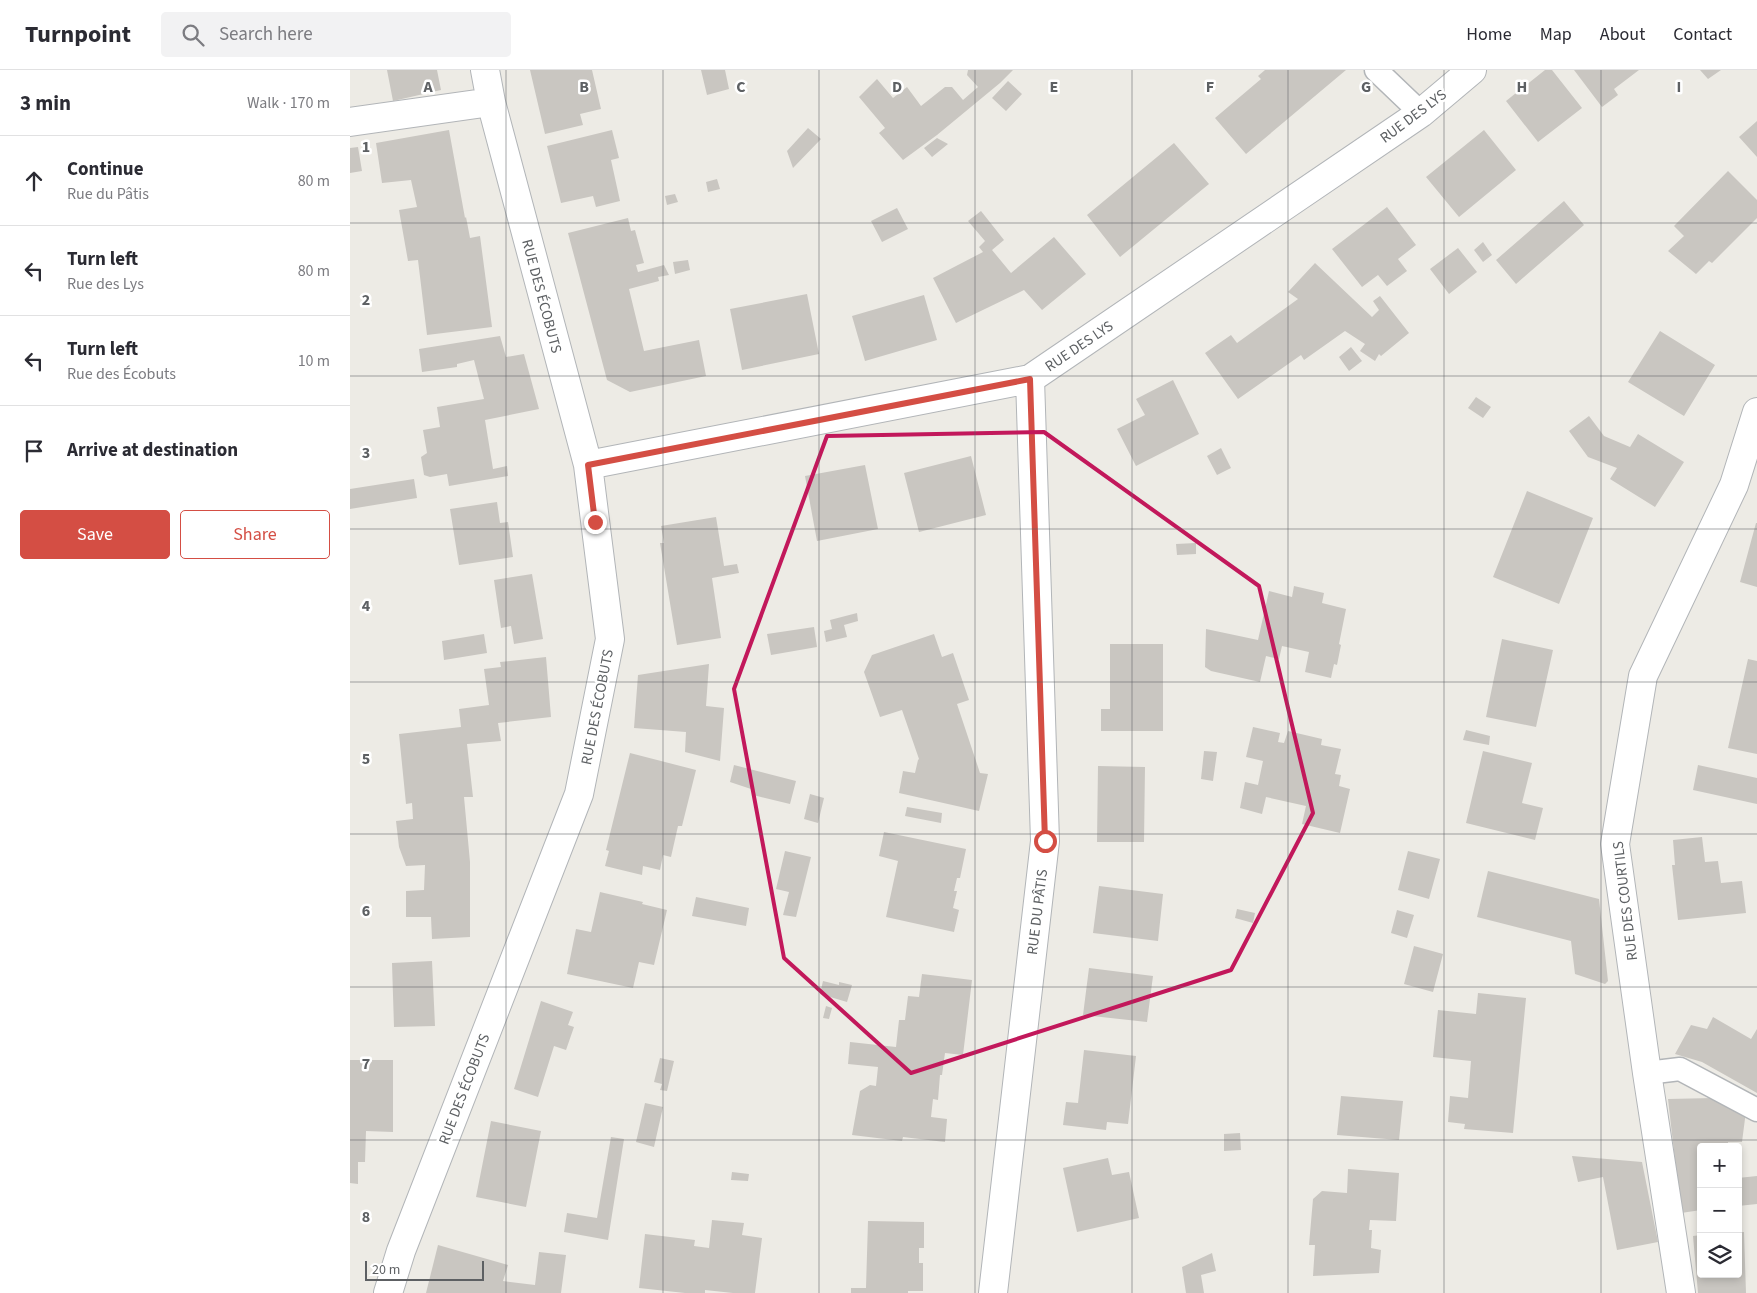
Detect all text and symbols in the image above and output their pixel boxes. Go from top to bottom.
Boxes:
search box [161,12,511,57]
text: Turnpoint [25,17,131,52]
icon: search [179,21,207,49]
text: Search here [219,21,313,48]
text: Home [1466,22,1512,47]
text: Map [1540,22,1572,47]
text: About [1600,22,1645,47]
text: Contact [1673,22,1732,47]
text: A [422,76,433,98]
text: B [579,76,589,98]
text: C [736,76,746,98]
text: D [892,76,902,98]
text: E [1050,76,1058,98]
text: F [1206,76,1214,98]
text: G [1361,76,1371,98]
text: H [1517,76,1527,98]
text: I [1677,76,1681,98]
street label: RUE DES LYS [1376,84,1451,148]
text: 3 min [20,88,71,118]
text: Walk · 170 m [247,92,330,114]
text: 1 [362,136,370,158]
text: Continue [67,156,144,183]
icon: ahead [20,167,48,195]
text: 80 m [298,170,330,192]
text: Rue du Pâtis [67,183,149,205]
street label: RUE DES ÉCOBUTS [516,237,567,355]
text: Turn left [67,246,138,273]
icon: left [20,257,48,285]
text: 80 m [298,260,330,282]
text: Rue des Lys [67,273,144,295]
text: 2 [362,289,370,311]
street label: RUE DES LYS [1041,316,1118,377]
text: Turn left [67,336,138,363]
icon: left [20,347,48,375]
text: 10 m [298,350,330,372]
text: Rue des Écobuts [67,363,176,385]
icon: arrive [20,437,48,465]
text: Arrive at destination [67,437,238,464]
text: 3 [362,442,370,464]
button: Save [20,510,170,559]
button: Share [180,510,330,559]
route end [584,511,607,534]
text: 4 [362,595,371,617]
street label: RUE DES ÉCOBUTS [576,648,619,767]
text: 5 [362,748,370,770]
route start [1034,830,1057,853]
street label: RUE DES COURTILS [1608,840,1643,962]
street label: RUE DU PÂTIS [1022,868,1053,956]
text: 6 [362,900,370,922]
street label: RUE DES ÉCOBUTS [434,1031,495,1148]
text: 7 [362,1053,370,1075]
map controls [1697,1143,1742,1278]
button: + [1697,1143,1742,1188]
button: − [1697,1188,1742,1233]
text: 8 [362,1206,370,1228]
button: layers [1697,1233,1742,1278]
scale bar [365,1258,484,1281]
text: 20 m [372,1260,400,1280]

